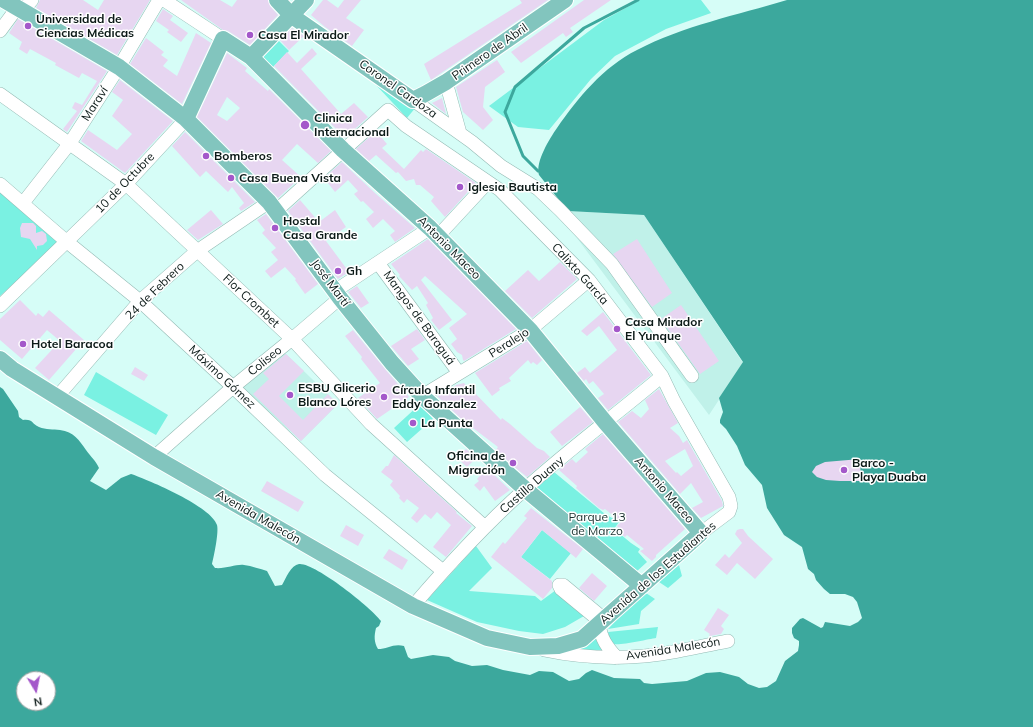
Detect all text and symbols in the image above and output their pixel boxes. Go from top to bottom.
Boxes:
place label: Universidad de Ciencias Médicas [36,12,134,40]
marker: Universidad de Ciencias Médicas [23,21,33,31]
street label: Primero de Abril [449,21,531,83]
place label: Casa El Mirador [258,28,349,42]
marker: Casa El Mirador [245,30,255,40]
street label: Coronel Cardoza [356,57,440,121]
street label: Maraví [79,84,111,124]
place label: Clinica Internacional [314,111,389,139]
marker: Clinica Internacional [299,119,311,131]
place label: Bomberos [214,149,272,163]
street label: 10 de Octubre [92,150,158,216]
marker: Bomberos [201,151,211,161]
place label: Casa Buena Vista [239,171,341,185]
marker: Casa Buena Vista [226,173,236,183]
place label: Iglesia Bautista [468,180,557,194]
marker: Iglesia Bautista [455,182,465,192]
street label: Antonio Maceo [414,213,484,283]
place label: Hostal Casa Grande [283,214,357,242]
marker: Hostal Casa Grande [270,223,280,233]
street label: Calixto García [549,240,611,308]
street label: José Martí [308,256,352,310]
street label: 24 de Febrero [122,259,188,323]
place label: Gh [346,264,362,278]
marker: Gh [333,266,343,276]
street label: Mangos de Baraguá [380,268,458,368]
street label: Flor Crombet [220,271,282,331]
place label: Casa Mirador El Yunque [625,315,702,343]
marker: Casa Mirador El Yunque [612,324,622,334]
street label: Peralejo [486,325,532,361]
place label: Hotel Baracoa [31,337,113,351]
marker: Hotel Baracoa [18,339,28,349]
street label: Máximo Gómez [186,342,258,412]
street label: Coliseo [245,343,285,379]
place label: ESBU Glicerio Blanco Lóres [298,381,376,409]
place label: Círculo Infantil Eddy Gonzalez [392,383,477,411]
marker: ESBU Glicerio Blanco Lóres [285,390,295,400]
marker: Círculo Infantil Eddy Gonzalez [379,392,389,402]
place label: La Punta [421,416,473,430]
marker: La Punta [408,418,418,428]
place label: Oficina de Migración [447,449,505,477]
street label: Castillo Duany [497,453,567,517]
street label: Antonio Maceo [631,454,697,526]
place label: Barco - Playa Duaba [852,456,926,484]
marker: Oficina de Migración [508,458,518,468]
marker: Barco - Playa Duaba [839,465,849,475]
street label: Avenida Malecón [213,487,303,547]
park label: Parque 13 de Marzo [568,510,626,538]
street label: Avenida de los Estudiantes [597,519,719,627]
street label: Avenida Malecón [625,634,721,664]
north arrow [16,671,56,711]
text: N [33,694,43,709]

